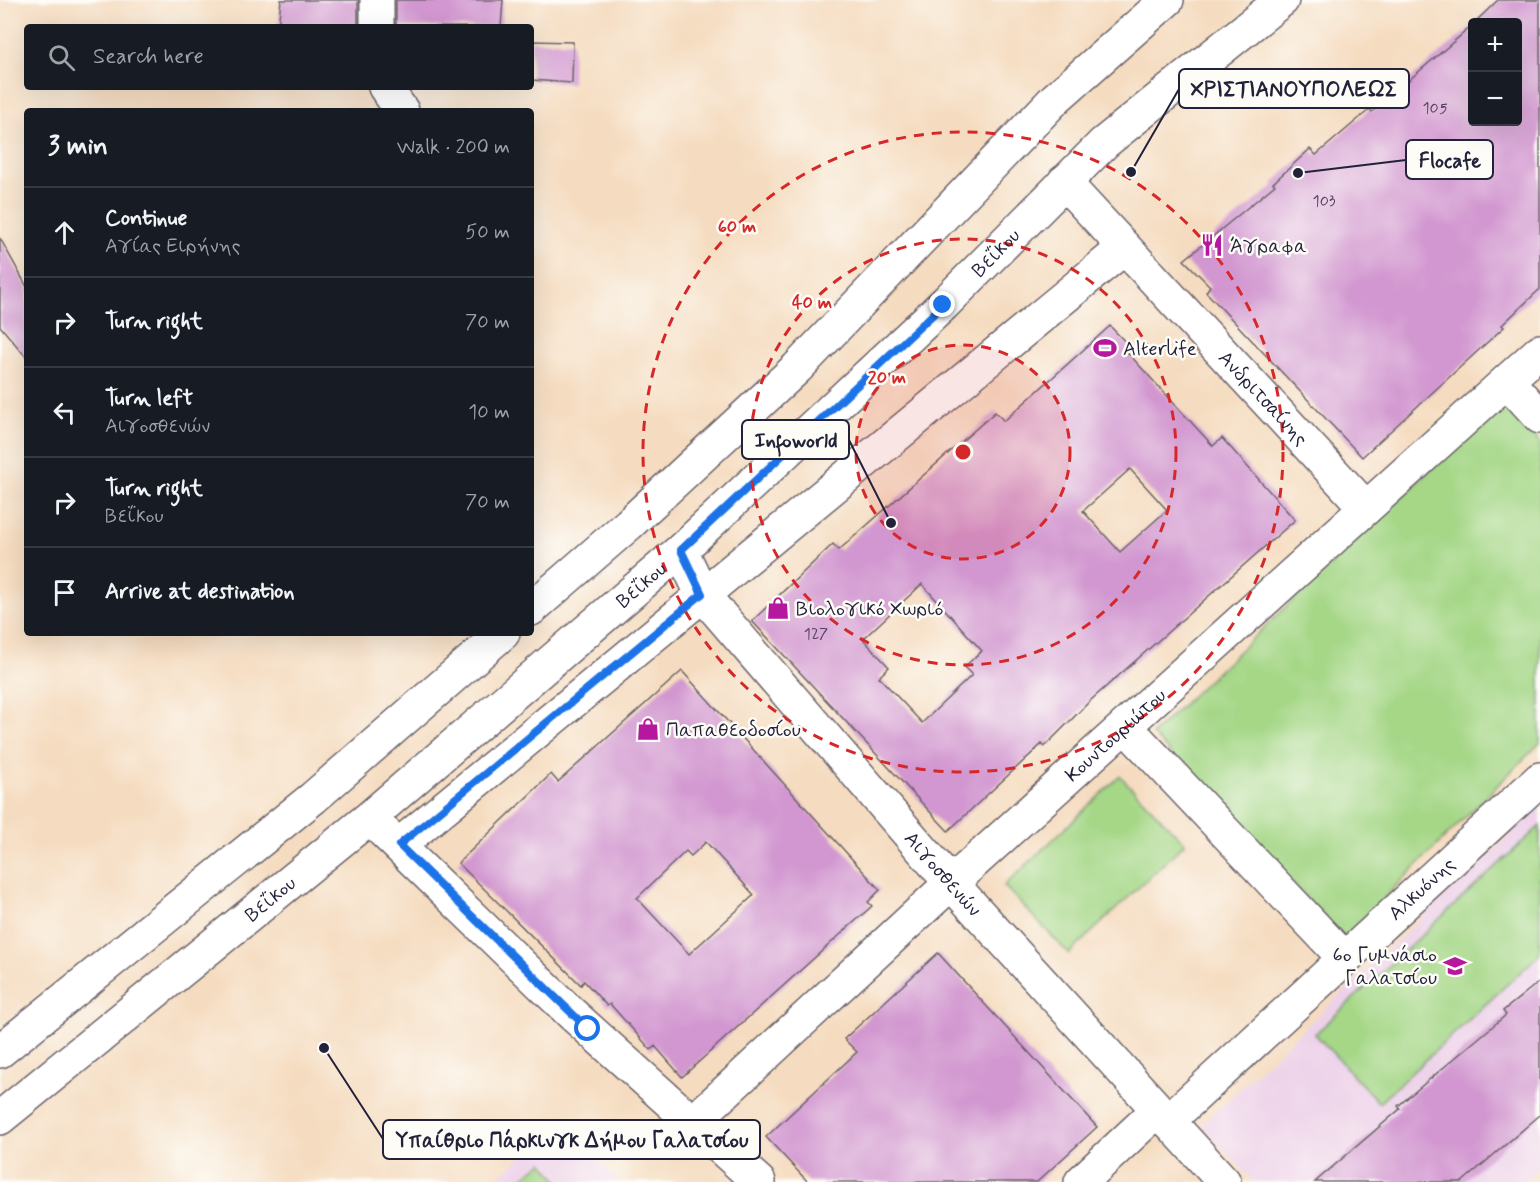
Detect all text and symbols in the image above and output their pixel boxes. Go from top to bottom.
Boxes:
map controls [1468,18,1522,126]
button: + [1468,18,1522,72]
search box [24,24,534,90]
icon: search [45,41,78,74]
text: Search here [93,43,204,71]
callout: ΧΡΙΣΤΙΑΝΟΥΠΟΛΕΩΣ [1179,69,1409,108]
button: − [1468,72,1522,126]
text: ΧΡΙΣΤΙΑΝΟΥΠΟΛΕΩΣ [1191,76,1397,104]
house number: 105 [1422,98,1448,119]
text: 3 min [48,130,108,164]
text: Walk · 200 m [397,134,510,161]
callout: Flocafe [1406,140,1493,179]
text: Flocafe [1419,147,1481,175]
house number: 103 [1313,191,1336,212]
text: Continue [105,205,187,233]
text: 60 m [718,215,756,239]
icon: ahead [48,216,81,249]
text: 50 m [465,219,510,246]
street label: Βεΐκου [966,223,1027,284]
restaurant icon: Άγραφα [1199,232,1225,258]
text: Αγίας Ειρήνης [105,233,240,260]
place label: Άγραφα [1230,233,1307,260]
text: 40 m [792,291,832,315]
route end [929,291,955,317]
icon: right [48,306,81,339]
text: Turn right [105,308,203,336]
text: 70 m [465,309,510,336]
sports icon: Alterlife [1092,335,1118,361]
place label: Alterlife [1123,336,1197,363]
street label: Ανδριτσαίνης [1212,345,1314,452]
text: 20 m [868,366,906,390]
text: Turn left [105,385,193,413]
icon: left [48,396,81,429]
text: 10 m [468,399,510,426]
text: Αιγοσθενών [105,413,210,440]
callout: Infoworld [742,420,849,459]
text: Infoworld [754,427,838,457]
centre of rings [953,442,973,462]
text: Turn right [105,475,203,503]
icon: right [48,486,81,519]
text: 70 m [465,489,510,516]
text: Βεΐκου [105,503,164,530]
street label: Βεΐκου [611,556,673,615]
icon: arrive [48,576,81,609]
text: Arrive at destination [105,578,295,606]
shop icon: Βιολογικό Χωριό [765,595,791,621]
place label: Βιολογικό Χωριό [796,596,943,623]
house number: 127 [804,624,828,645]
street label: Κουντουριώτου [1060,683,1173,789]
shop icon: Παπαθεοδοσίου [635,716,661,742]
place label: Παπαθεοδοσίου [666,717,801,744]
street label: Αιγοσθενών [897,826,987,923]
street label: Αλκυόνης [1383,851,1462,927]
street label: Βεΐκου [240,871,302,929]
place label: 6ο Γυμνάσιο Γαλατσίου [1333,942,1437,992]
school or university icon: 6ο Γυμνάσιο Γαλατσίου [1442,953,1468,979]
route start [574,1015,600,1041]
callout: Υπαίθριο Πάρκινγκ Δήμου Γαλατσίου [383,1120,760,1159]
text: Υπαίθριο Πάρκινγκ Δήμου Γαλατσίου [396,1127,749,1155]

